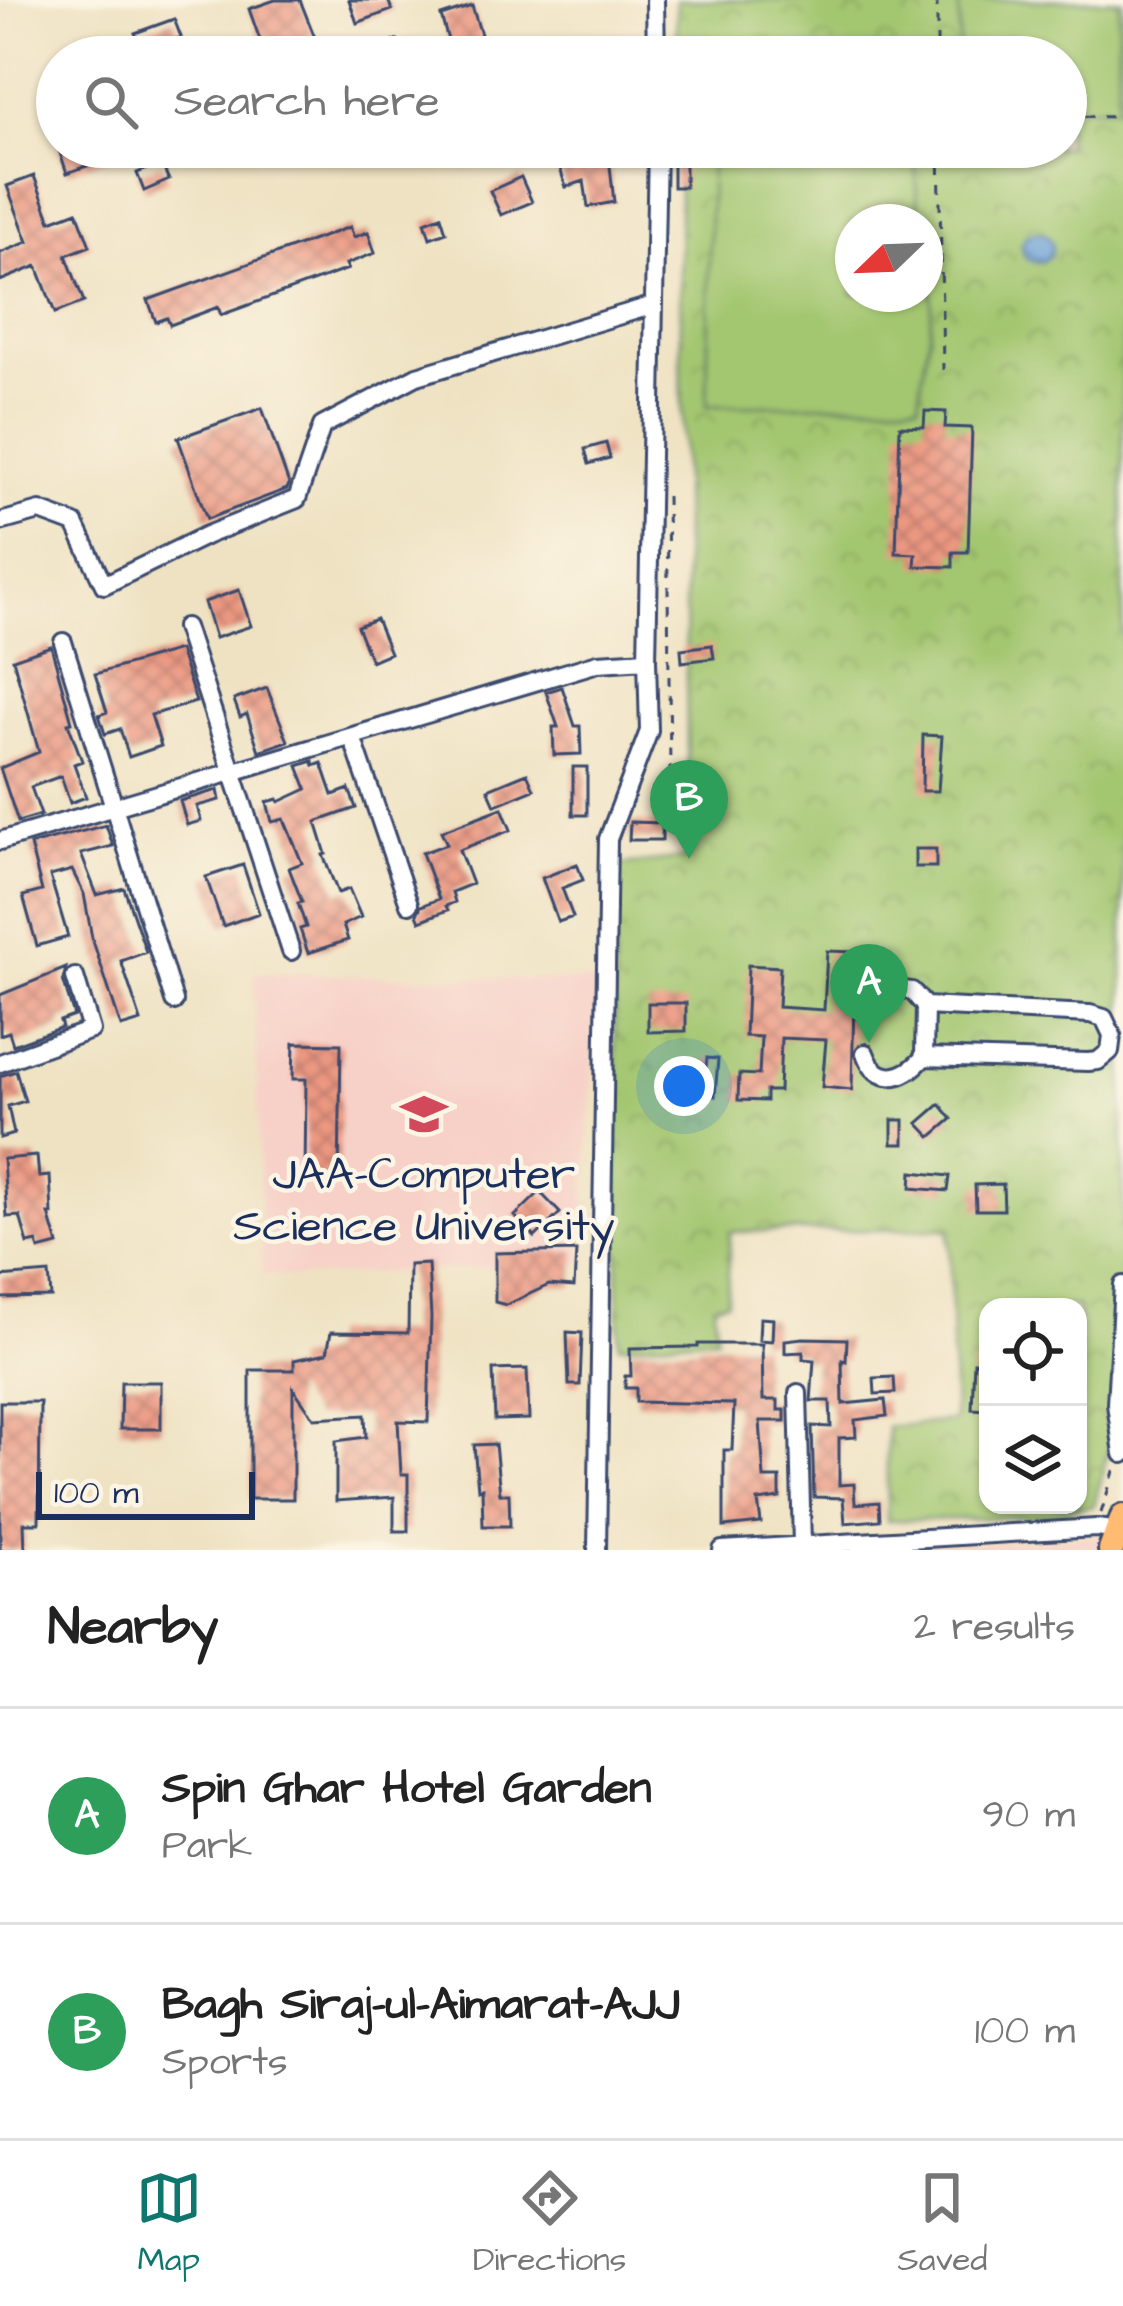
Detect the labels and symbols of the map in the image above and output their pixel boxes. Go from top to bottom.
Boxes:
north arrow [835,204,943,312]
pin: B [650,760,728,859]
pin: A [830,944,908,1043]
your location [654,1056,714,1116]
school or university icon: JAA-Computer Science University [399,1089,449,1139]
place label: JAA-Computer Science University [233,1144,615,1259]
scale bar [36,1466,255,1519]

